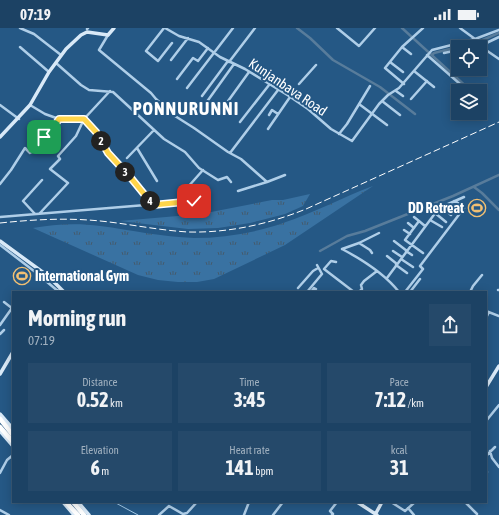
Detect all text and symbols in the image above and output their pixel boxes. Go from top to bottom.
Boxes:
text: 07:19 [20,6,51,23]
map controls [451,40,487,120]
button: locate [451,40,487,76]
street label: Kunjanbava Road [246,55,330,119]
button: layers [451,84,487,120]
district label: PONNURUNNI [133,98,239,119]
pin [27,120,61,154]
icon: arrive [33,126,55,148]
pin: 2 [91,131,111,151]
text: 2 [98,135,104,147]
pin: 3 [115,162,135,182]
text: 3 [122,166,128,178]
pin [177,184,211,218]
icon: check [183,190,205,212]
pin: 4 [140,191,160,211]
text: 4 [147,195,153,207]
sports icon: DD Retreat [467,198,487,218]
place label: DD Retreat [408,200,464,216]
sports icon: International Gym [12,266,32,286]
place label: International Gym [35,268,129,284]
button: share [429,304,471,346]
text: Morning run [28,305,126,331]
text: 07:19 [28,333,55,348]
text: Distance [82,376,117,388]
text: Time [239,376,260,388]
text: Pace [389,376,409,388]
text: 0.52 [77,388,109,411]
text: 3:45 [234,388,265,411]
text: 7:12 [374,388,406,411]
text: km [109,397,123,409]
text: /km [406,397,424,409]
text: Elevation [81,444,119,456]
text: Heart rate [229,444,270,456]
text: kcal [391,444,408,456]
text: 6 [90,456,100,479]
text: 141 [225,456,254,479]
text: 31 [390,456,409,479]
text: m [100,465,109,477]
text: bpm [254,465,274,477]

